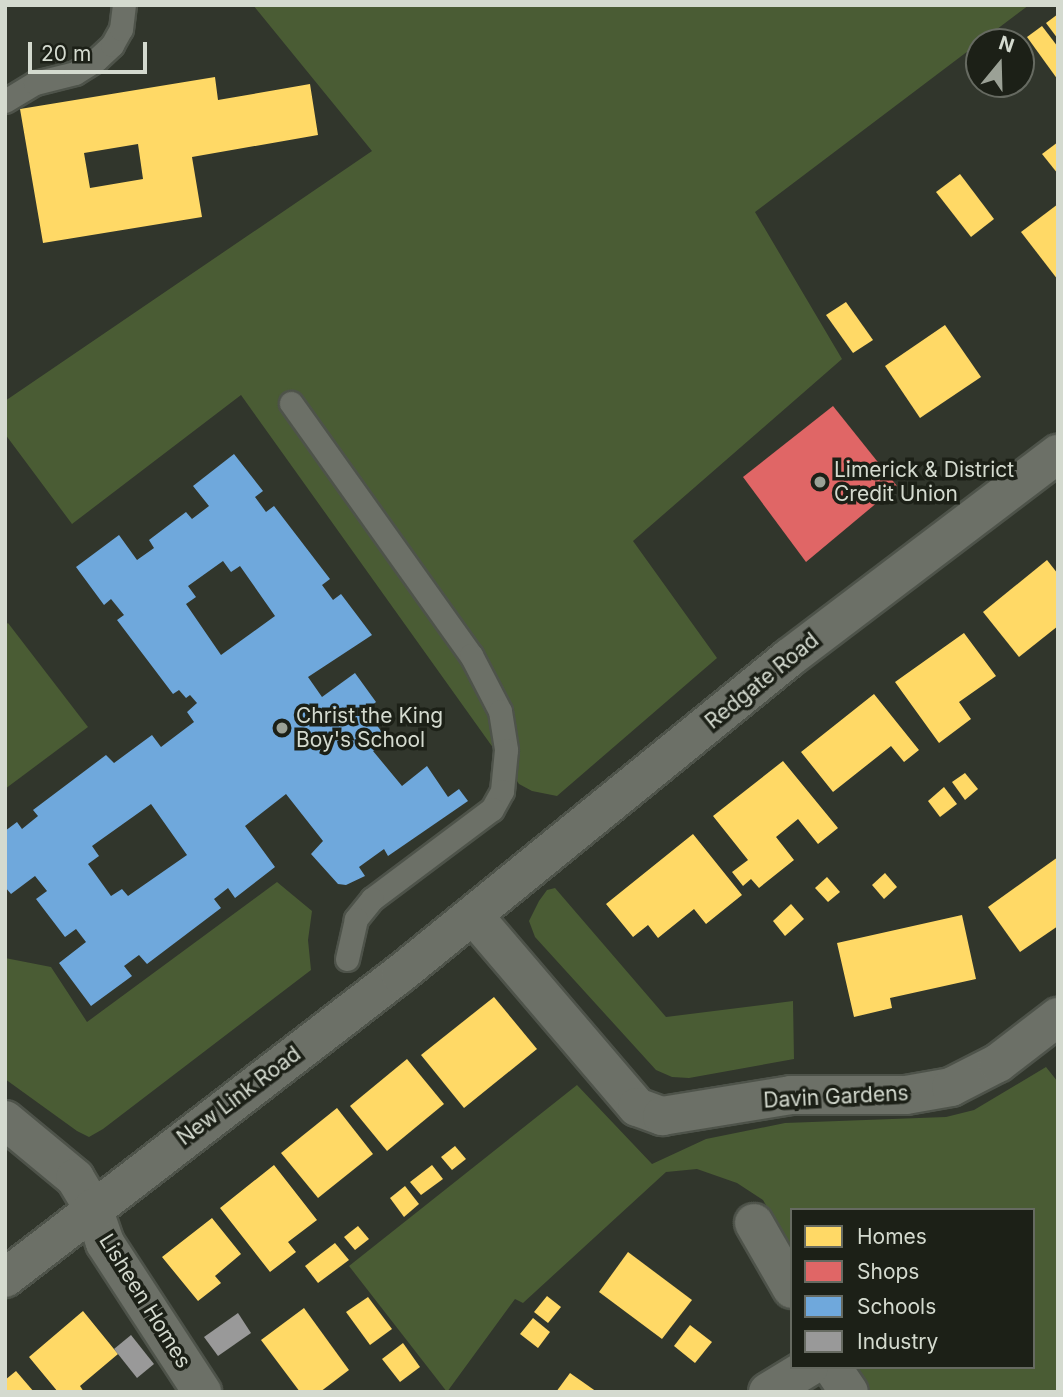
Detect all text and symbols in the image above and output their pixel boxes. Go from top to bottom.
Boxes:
scale bar [32,28,150,72]
north arrow [965,28,1035,98]
text: N [996,31,1017,58]
text: 20 m [41,41,91,66]
place label: Limerick & District Credit Union [834,457,1014,507]
marker: Limerick & District Credit Union [812,474,828,490]
street label: Redgate Road [700,628,824,734]
place label: Christ the King Boy's School [296,703,443,753]
marker: Christ the King Boy's School [274,720,290,736]
street label: New Link Road [172,1041,306,1151]
street label: Davin Gardens [763,1081,909,1113]
legend [790,1208,1035,1369]
text: Homes [857,1224,927,1249]
street label: Lisheen Homes [94,1229,196,1373]
text: Shops [857,1259,919,1284]
text: Schools [857,1294,936,1319]
text: Industry [857,1329,938,1354]

